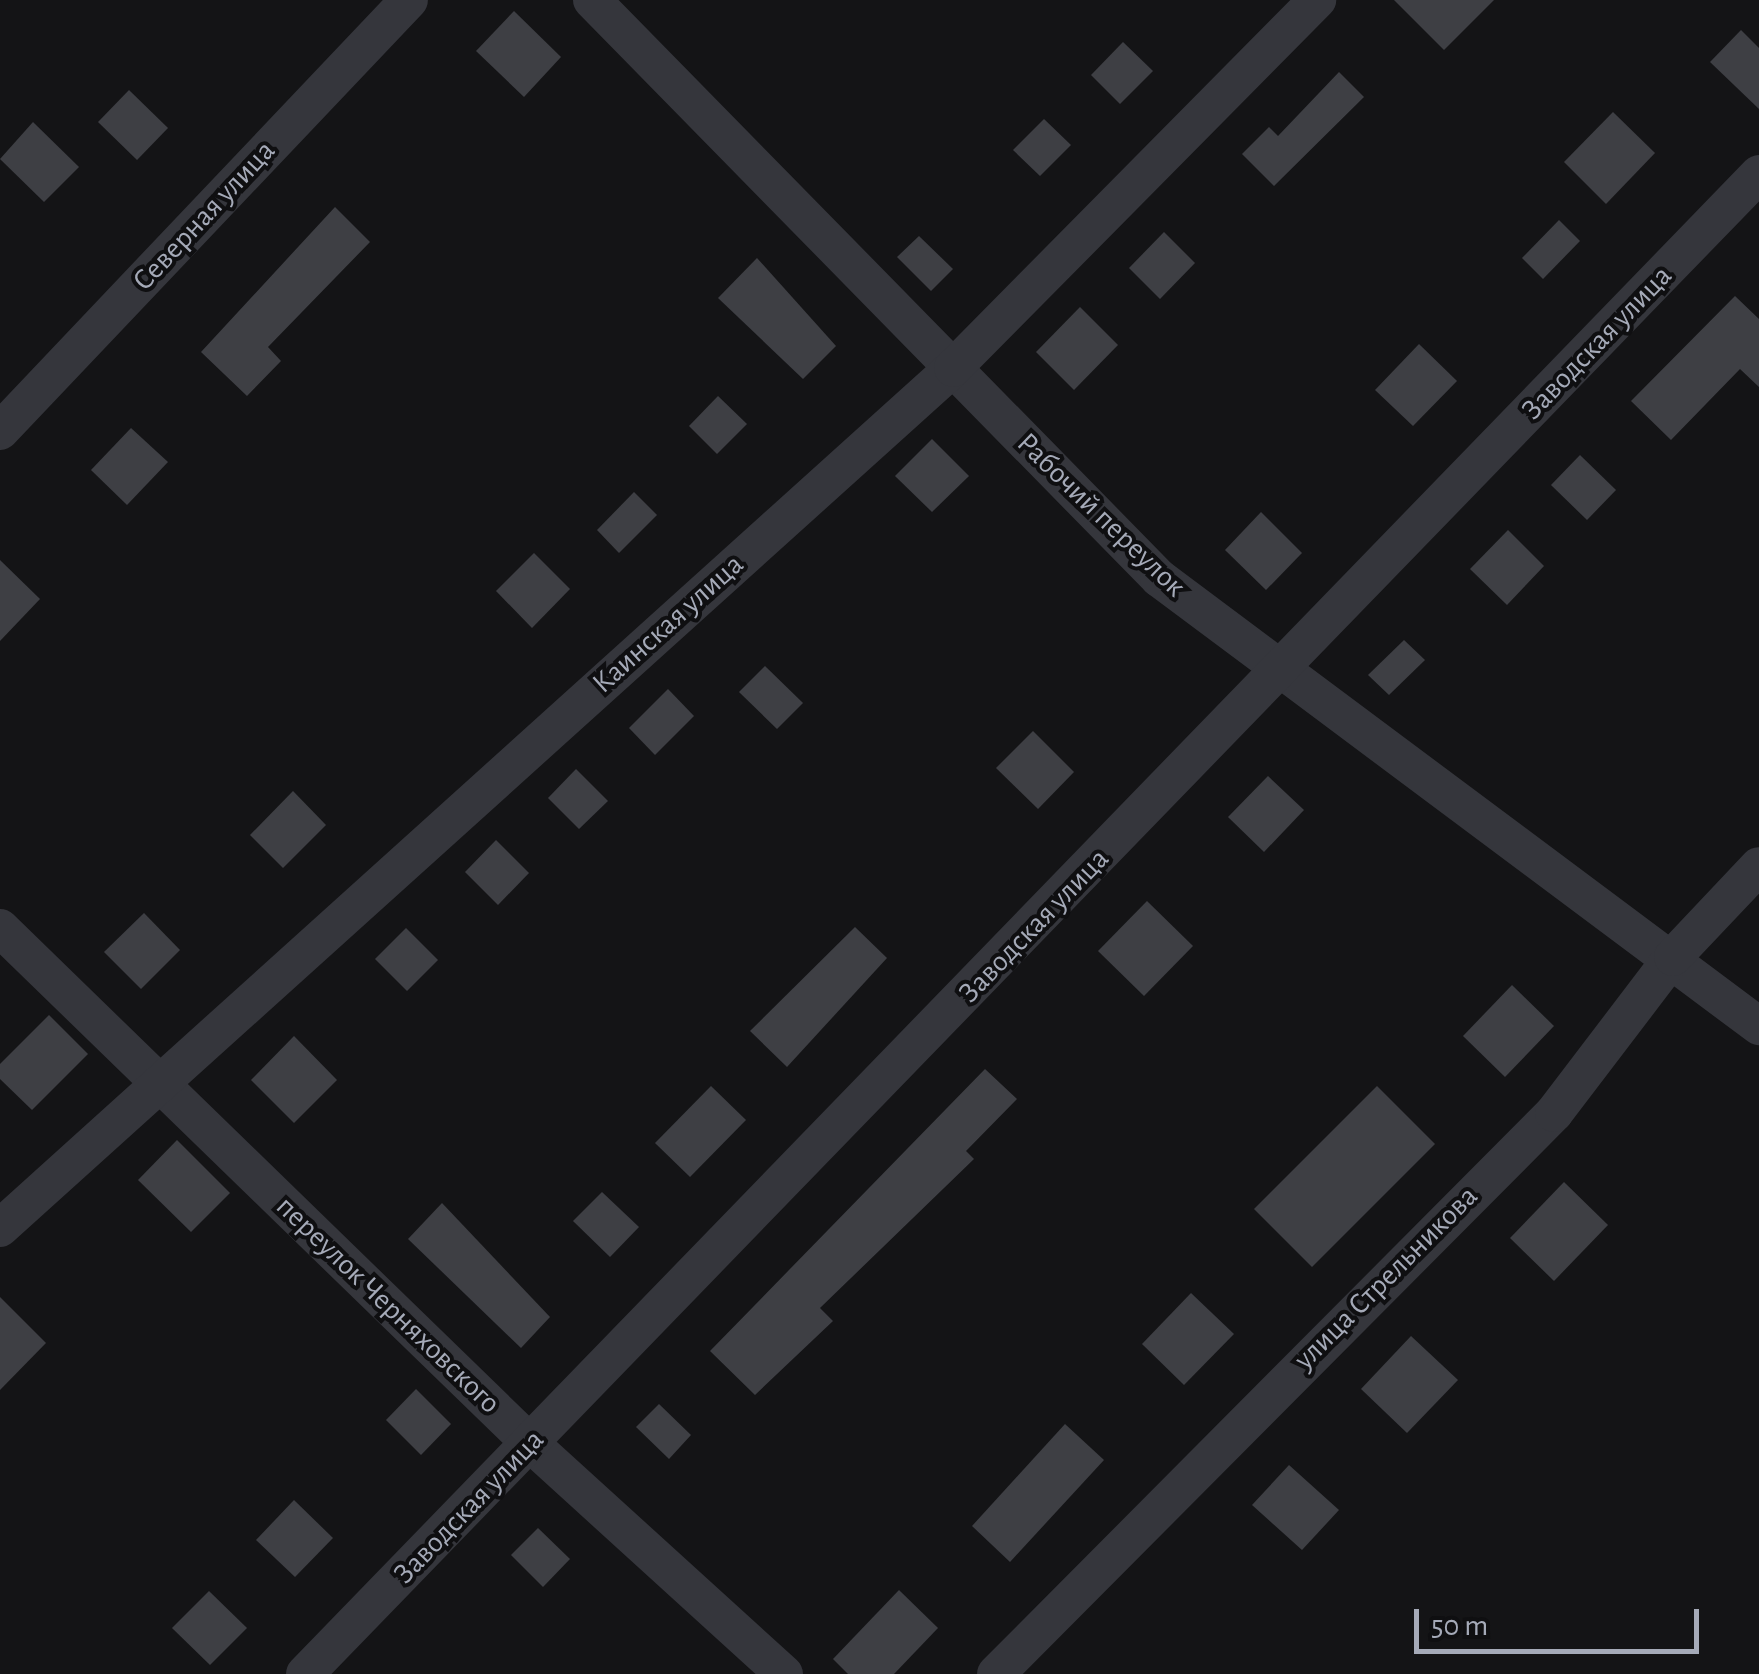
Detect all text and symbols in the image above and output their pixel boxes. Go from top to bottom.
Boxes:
street label: Северная улица [125,133,283,299]
street label: Заводская улица [1514,258,1680,428]
street label: Рабочий переулок [1009,425,1193,605]
street label: Каинская улица [585,547,751,701]
street label: Заводская улица [951,841,1117,1011]
street label: улица Стрельникова [1287,1179,1485,1377]
street label: переулок Черняховского [268,1189,508,1421]
street label: Заводская улица [386,1422,552,1592]
scale bar [1419,1589,1704,1651]
text: 50 m [1431,1611,1488,1641]

